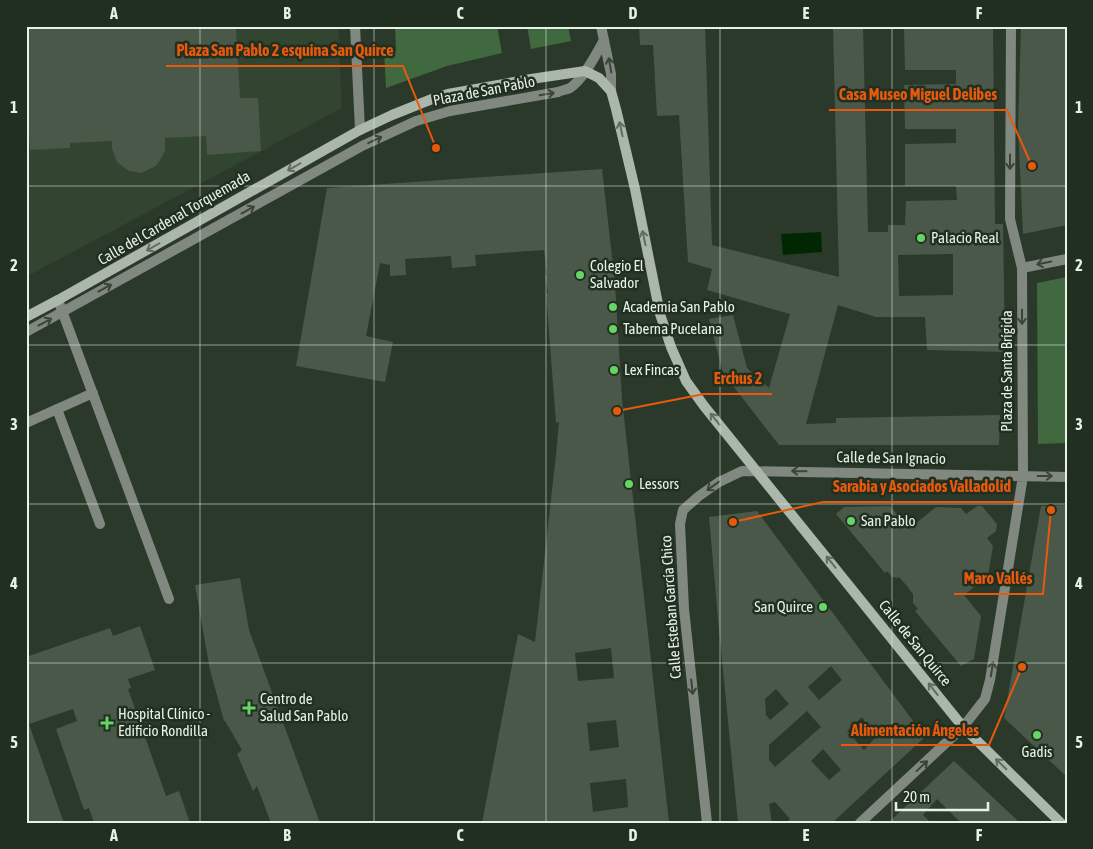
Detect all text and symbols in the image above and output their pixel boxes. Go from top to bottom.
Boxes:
text: A [109,4,118,22]
text: B [283,4,291,22]
text: C [456,4,464,22]
text: D [629,4,638,22]
text: E [803,4,810,22]
text: F [976,4,983,22]
callout: Plaza San Pablo 2 esquina San Quirce [166,35,403,66]
text: Plaza San Pablo 2 esquina San Quirce [176,41,394,59]
one-way arrow [604,57,614,73]
street label: Plaza de San Pablo [432,72,536,109]
callout: Casa Museo Miguel Delibes [829,79,1007,110]
text: Casa Museo Miguel Delibes [839,85,997,103]
one-way arrow [539,88,555,98]
text: 1 [10,98,18,116]
text: 1 [1075,98,1083,116]
one-way arrow [616,122,625,138]
one-way arrow [367,135,382,145]
one-way arrow [1005,154,1015,170]
one-way arrow [287,162,302,172]
street label: Calle del Cardenal Torquemada [95,167,253,268]
one-way arrow [240,204,254,214]
place label: Palacio Real [931,229,999,246]
one-way arrow [639,231,649,247]
marker: Palacio Real [915,232,927,244]
one-way arrow [145,242,160,252]
text: 2 [10,256,18,274]
text: 2 [1075,256,1083,274]
place label: Colegio El Salvador [590,257,644,291]
one-way arrow [1037,259,1053,269]
marker: Colegio El Salvador [574,269,586,281]
one-way arrow [98,283,112,293]
place label: Academia San Pablo [623,298,735,315]
marker: Academia San Pablo [607,301,619,313]
one-way arrow [1017,308,1027,324]
street label: Plaza de Santa Brígida [998,310,1015,432]
one-way arrow [37,317,52,327]
place label: Taberna Pucelana [623,320,722,337]
marker: Taberna Pucelana [607,323,619,335]
place label: Lex Fincas [624,361,679,378]
callout: Erchus 2 [704,363,772,394]
marker: Lex Fincas [608,364,620,376]
text: Erchus 2 [714,369,762,387]
one-way arrow [710,413,721,426]
text: 3 [10,415,18,433]
text: 3 [1075,415,1083,433]
street label: Calle de San Ignacio [836,448,946,467]
one-way arrow [792,467,808,476]
callout: Sarabia y Asociados Valladolid [823,471,1021,502]
one-way arrow [1037,472,1053,481]
place label: Lessors [639,475,679,492]
text: Sarabia y Asociados Valladolid [833,477,1011,495]
marker: Lessors [623,478,635,490]
one-way arrow [706,481,720,492]
place label: San Pablo [861,512,916,529]
marker: San Pablo [845,515,857,527]
street label: Calle Esteban García Chico [657,535,684,679]
one-way arrow [825,556,836,569]
callout: Maro Vallés [954,563,1043,594]
text: Maro Vallés [964,569,1033,587]
text: 4 [9,574,18,592]
text: 4 [1074,574,1083,592]
street label: Calle de San Quirce [876,596,955,689]
place label: San Quirce [754,598,813,615]
marker: San Quirce [817,601,829,613]
one-way arrow [988,662,998,678]
one-way arrow [687,678,697,694]
one-way arrow [927,683,938,696]
place label: Centro de Salud San Pablo [260,690,348,724]
marker: Centro de Salud San Pablo [242,701,256,715]
place label: Hospital Clínico - Edificio Rondilla [118,705,211,739]
callout: Alimentación Ángeles [841,714,989,745]
marker: Hospital Clínico - Edificio Rondilla [100,716,114,730]
text: Alimentación Ángeles [850,721,979,739]
marker: Gadis [1031,729,1043,741]
text: 5 [10,733,18,751]
text: 5 [1075,733,1083,751]
place label: Gadis [1022,743,1052,760]
one-way arrow [995,758,1008,770]
one-way arrow [915,760,928,772]
scale bar [896,779,988,811]
text: 20 m [903,788,930,805]
text: A [109,826,118,844]
text: B [283,826,291,844]
text: C [456,826,464,844]
text: D [629,826,638,844]
text: E [803,826,810,844]
text: F [976,826,983,844]

